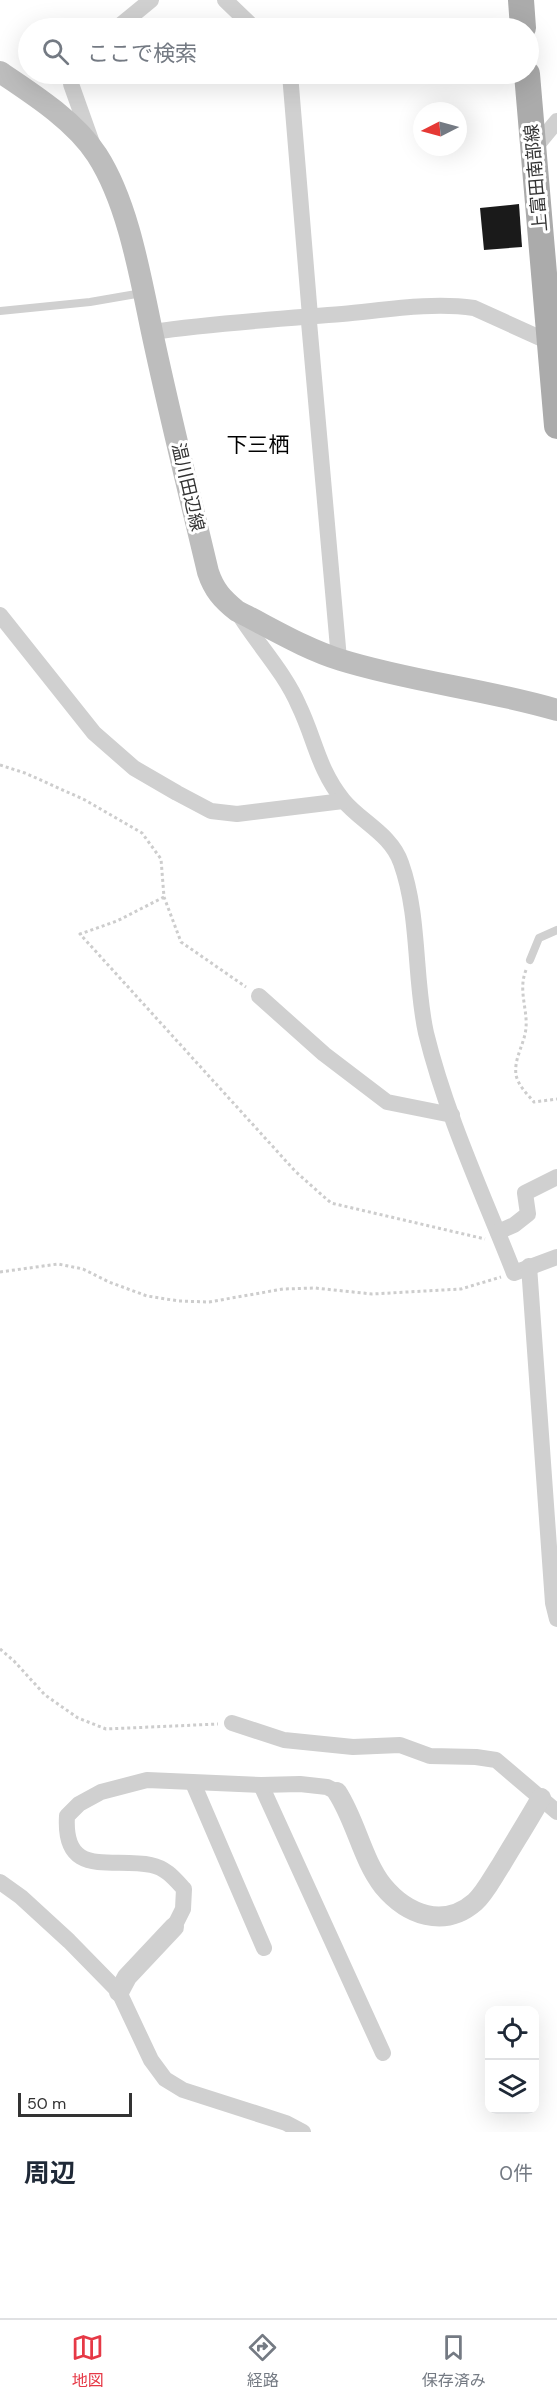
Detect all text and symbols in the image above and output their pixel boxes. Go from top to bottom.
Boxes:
search box [18,18,539,84]
icon: search [39,35,72,68]
text: ここで検索 [87,39,197,68]
north arrow [413,102,467,156]
street label: 上富田南部線 [519,123,553,233]
district label: 下三栖 [227,431,290,459]
street label: 温川田辺線 [166,440,210,534]
map controls [485,2006,539,2114]
button: locate [485,2006,539,2060]
button: layers [485,2060,539,2114]
scale bar [18,2090,132,2118]
text: 50 m [27,2093,66,2114]
text: 周辺 [24,2156,76,2190]
text: 0件 [499,2160,533,2186]
tab: 地図 [71,2331,104,2391]
tab: 経路 [246,2331,279,2391]
tab: 保存済み [422,2331,486,2391]

